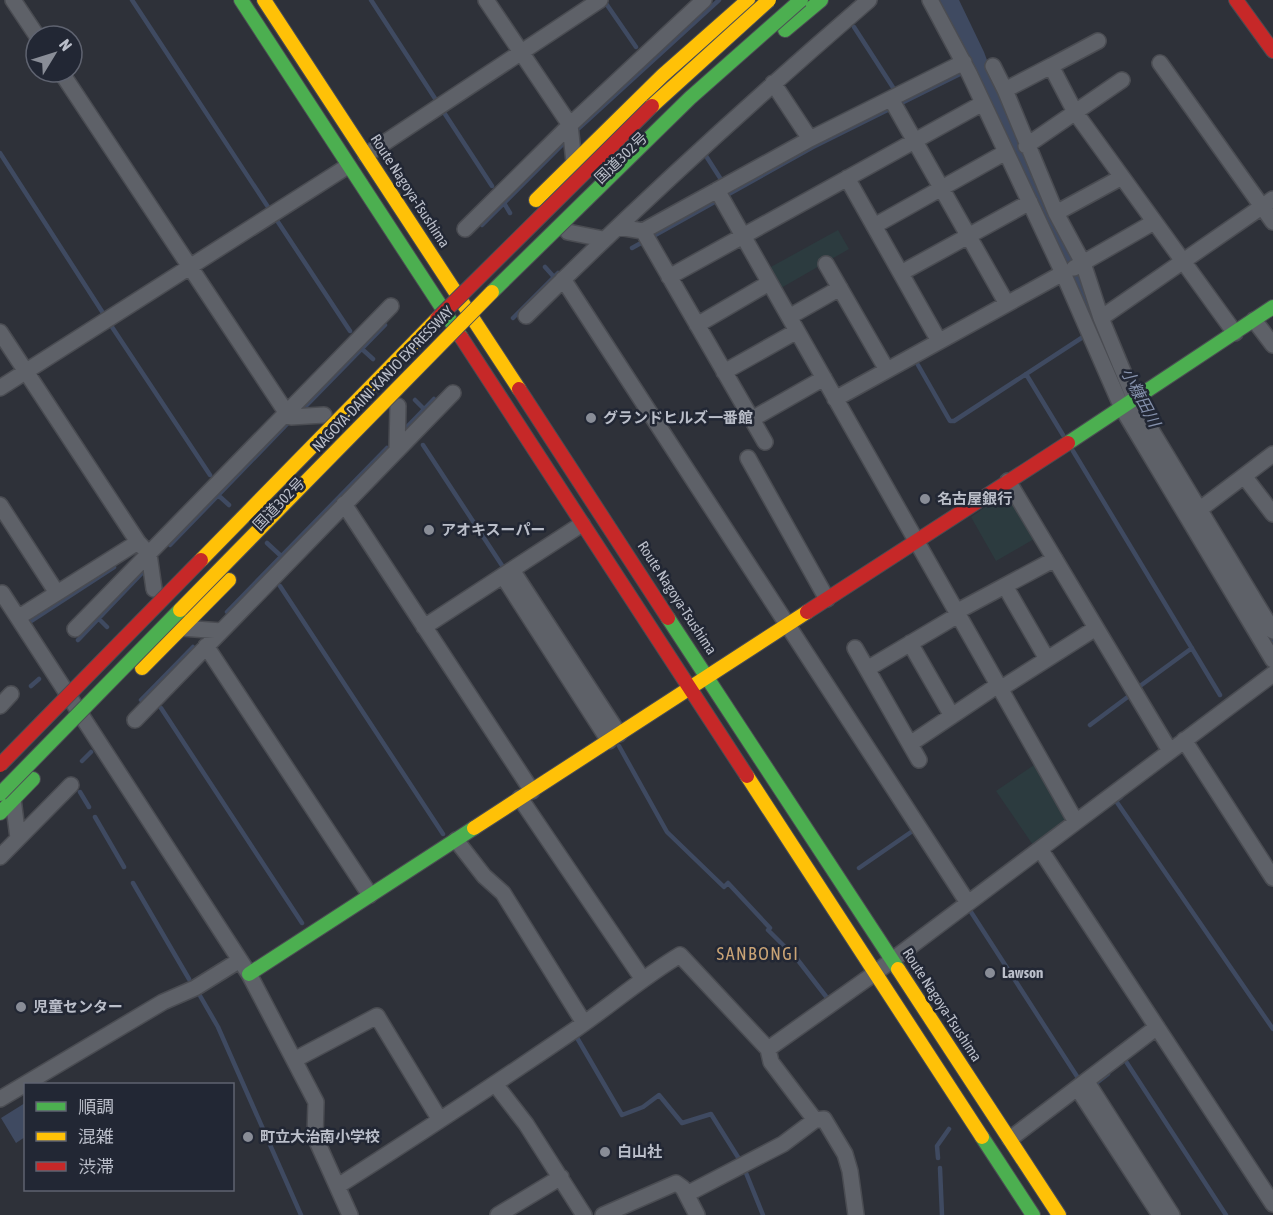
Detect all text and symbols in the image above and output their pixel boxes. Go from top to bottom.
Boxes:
north arrow [24,24,84,84]
text: N [56,35,76,54]
street label: 国道302号 [591,129,650,187]
street label: Route Nagoya-Tsushima [367,131,453,251]
street label: NAGOYA-DAINI-KANJO EXPRESSWAY [309,302,457,455]
water label: 小糠田川 [1118,365,1165,431]
place label: グランドヒルズ一番館 [603,409,753,426]
marker: グランドヒルズ一番館 [584,411,598,425]
street label: 国道302号 [250,474,308,533]
place label: 名古屋銀行 [937,490,1012,507]
marker: 名古屋銀行 [918,492,932,506]
place label: アオキスーパー [441,521,545,538]
marker: アオキスーパー [422,523,436,537]
street label: Route Nagoya-Tsushima [634,538,720,658]
district label: SANBONGI [717,943,799,964]
street label: Route Nagoya-Tsushima [899,945,985,1065]
place label: Lawson [1002,964,1043,981]
marker: Lawson [983,966,997,980]
place label: 児童センター [33,998,123,1015]
marker: 児童センター [14,1000,28,1014]
legend [24,1083,234,1191]
text: 順調 [78,1096,114,1117]
text: 混雑 [78,1126,114,1147]
place label: 町立大治南小学校 [260,1128,380,1145]
marker: 町立大治南小学校 [241,1130,255,1144]
place label: 白山社 [617,1143,662,1160]
marker: 白山社 [598,1145,612,1159]
text: 渋滞 [78,1156,114,1177]

